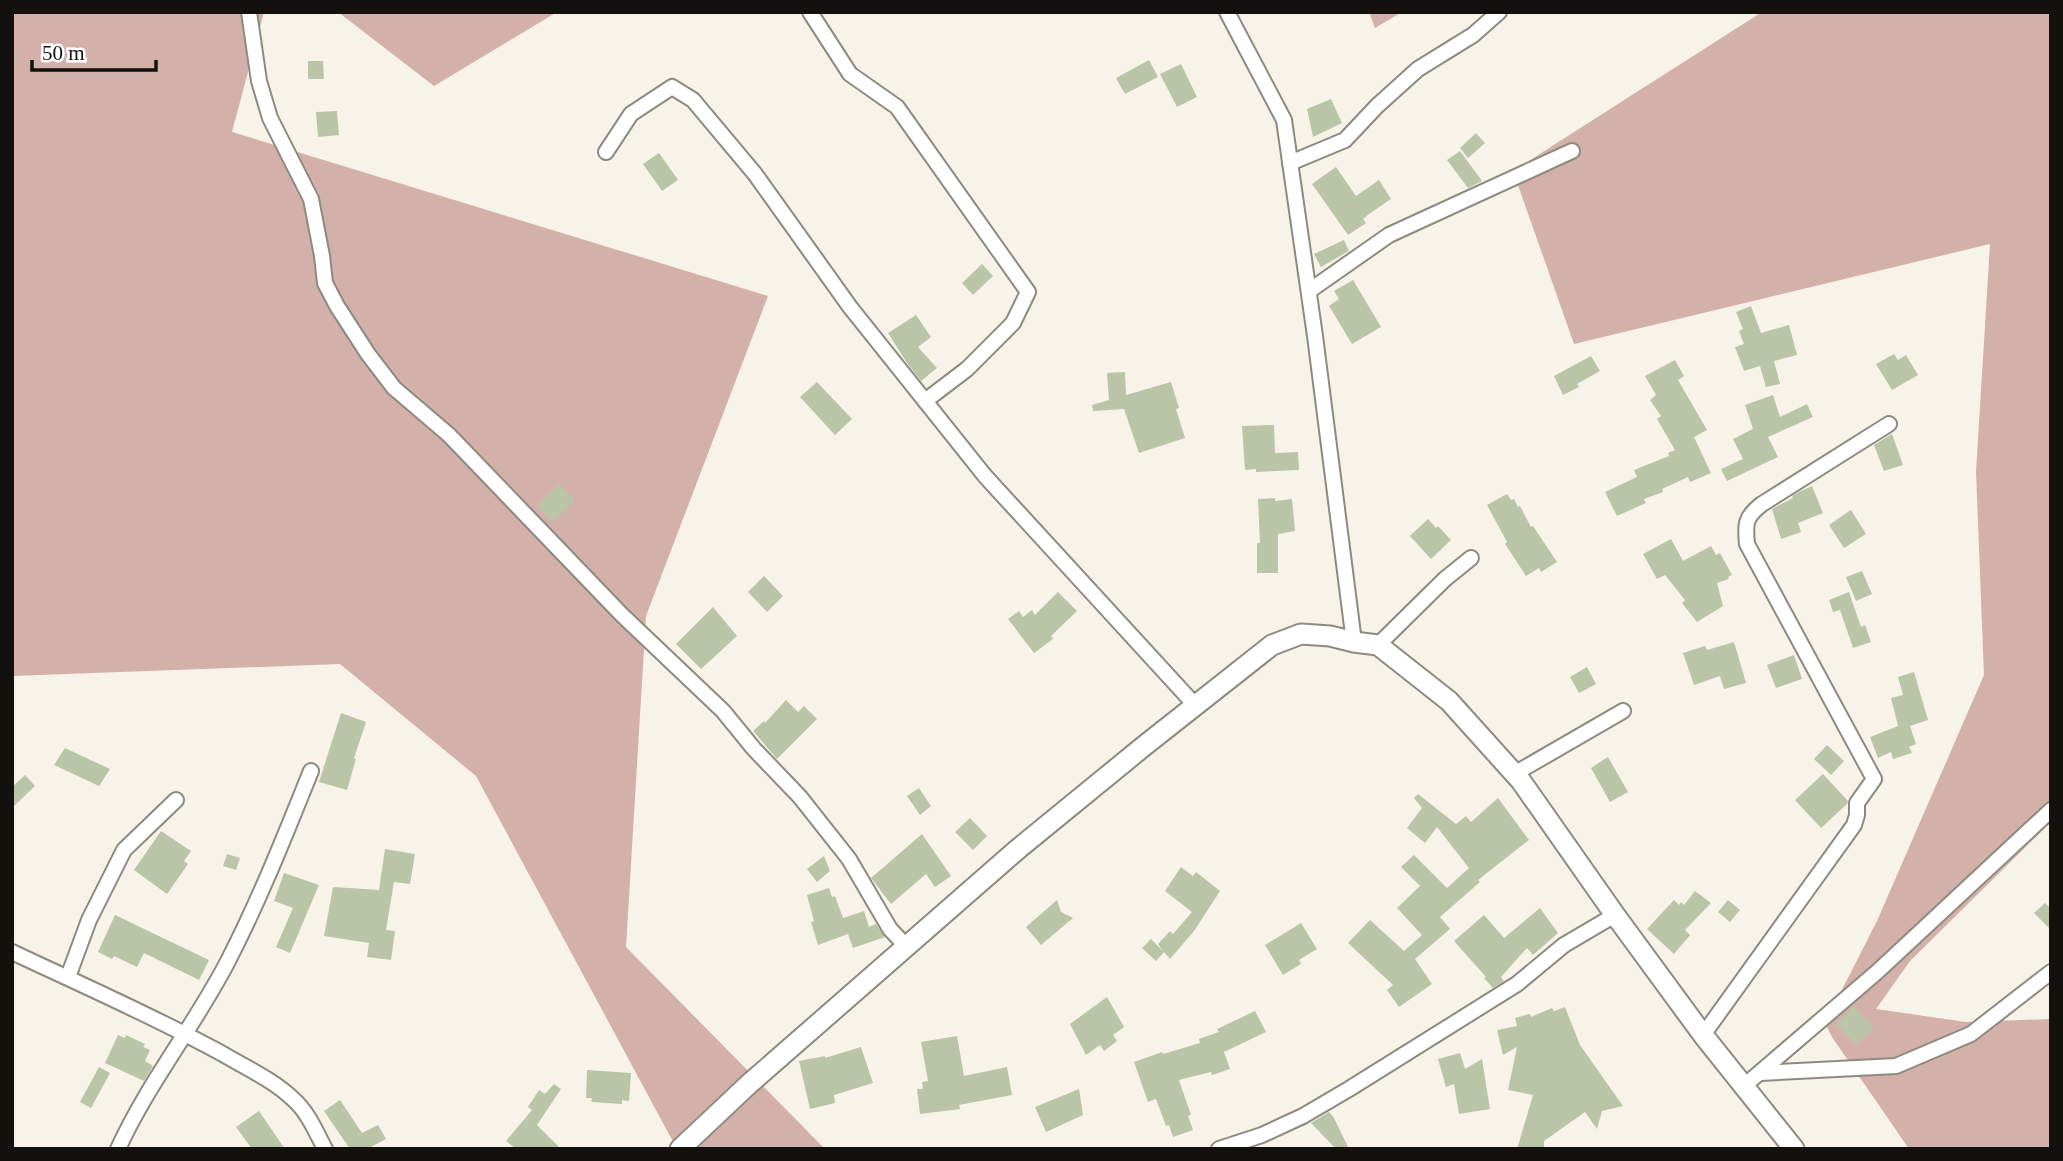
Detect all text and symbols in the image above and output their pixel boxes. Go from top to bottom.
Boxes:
scale bar [32,28,156,72]
text: 50 m [42,41,85,65]

